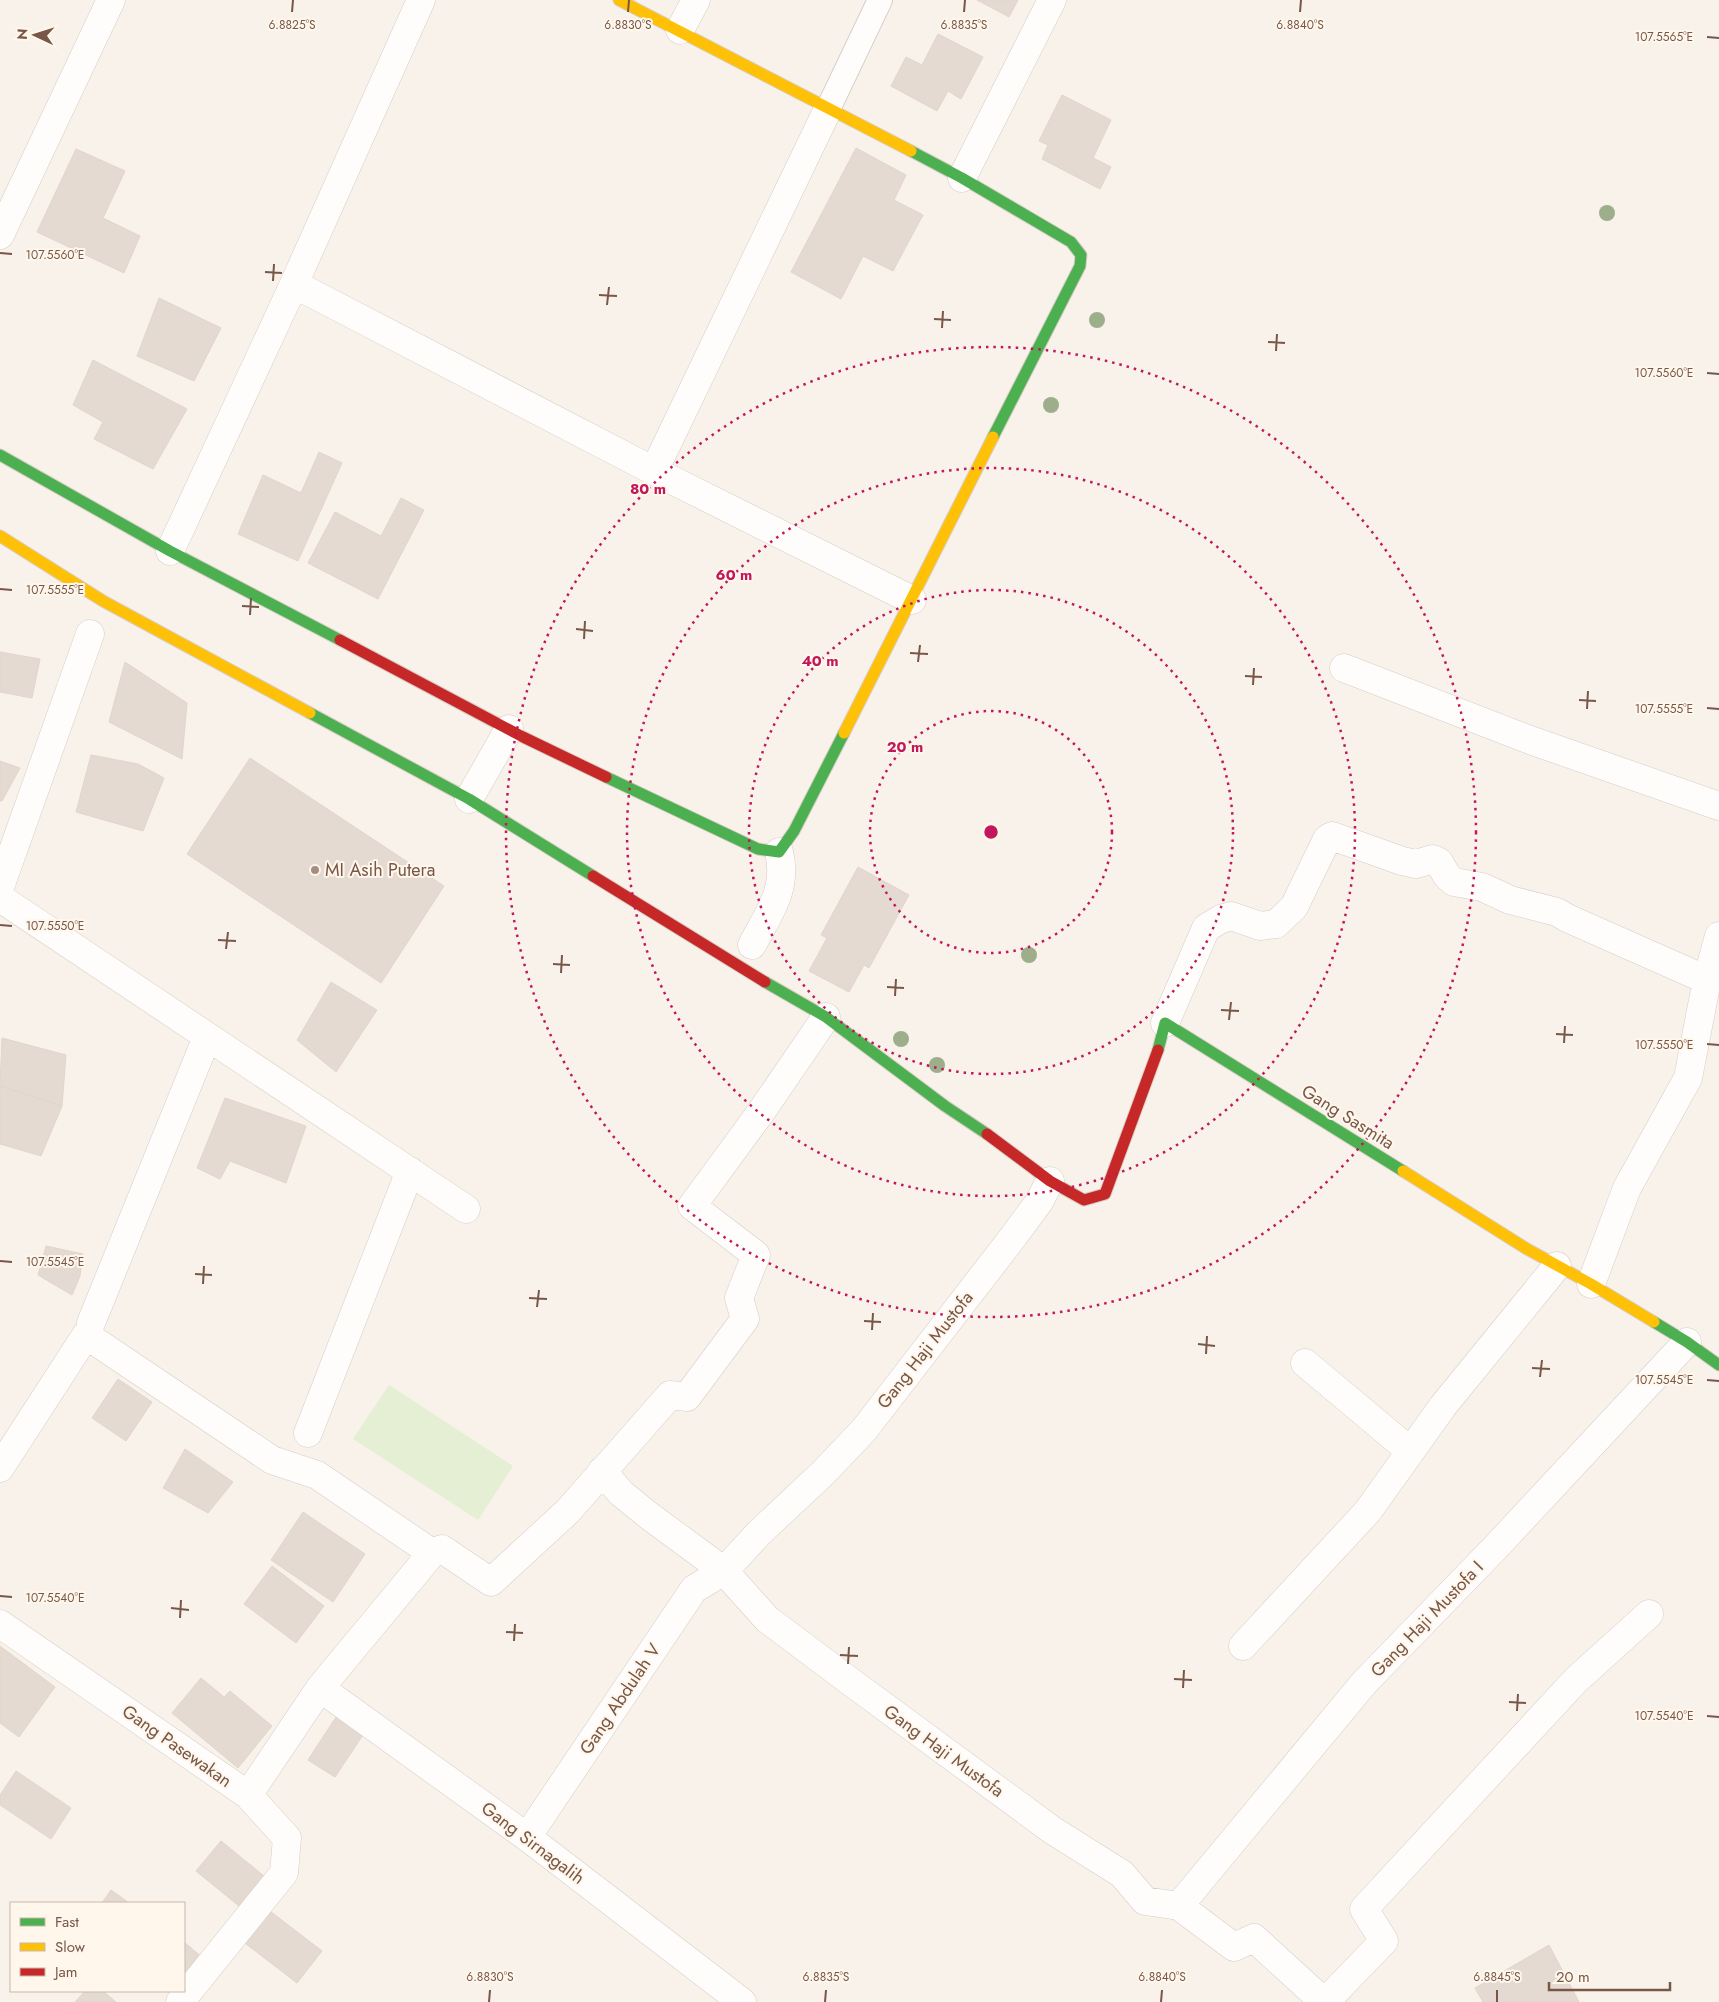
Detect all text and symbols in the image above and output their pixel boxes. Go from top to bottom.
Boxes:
north arrow [10,10,60,60]
text: 6.8825°S [268,16,316,34]
text: 6.8830°S [604,16,652,34]
text: 6.8835°S [941,16,988,34]
text: 6.8840°S [1276,16,1324,34]
text: N [12,28,32,40]
text: 107.5565°E [1635,28,1693,46]
text: 107.5560°E [26,246,84,264]
text: 107.5560°E [1635,364,1693,382]
text: 80 m [630,478,666,500]
text: 60 m [716,564,752,586]
text: 107.5555°E [26,581,84,599]
text: 40 m [801,650,839,672]
text: 107.5555°E [1635,700,1693,718]
text: 20 m [887,736,923,758]
centre of rings [982,823,1000,841]
place label: MI Asih Putera [325,857,435,883]
marker: MI Asih Putera [309,864,321,876]
text: 107.5550°E [26,917,84,935]
text: 107.5550°E [1635,1036,1693,1054]
street label: Gang Sasmita [1297,1078,1399,1156]
text: 107.5545°E [26,1253,84,1271]
street label: Gang Haji Mustofa [871,1286,979,1414]
text: 107.5545°E [1635,1371,1693,1389]
street label: Gang Haji Mustofa I [1365,1555,1489,1683]
text: 107.5540°E [26,1589,84,1607]
street label: Gang Abdulah V [573,1638,667,1760]
street label: Gang Pasewakan [117,1698,237,1794]
street label: Gang Haji Mustofa [878,1698,1010,1804]
text: 107.5540°E [1635,1707,1693,1725]
street label: Gang Sirnagalih [476,1795,590,1891]
legend [10,1902,185,1992]
text: Fast [55,1911,79,1933]
text: Slow [55,1936,86,1958]
scale bar [1549,1960,1670,1992]
text: Jam [53,1961,78,1983]
text: 20 m [1556,1966,1590,1988]
text: 6.8830°S [466,1968,514,1986]
text: 6.8835°S [803,1968,850,1986]
text: 6.8840°S [1138,1968,1186,1986]
text: 6.8845°S [1473,1968,1521,1986]

